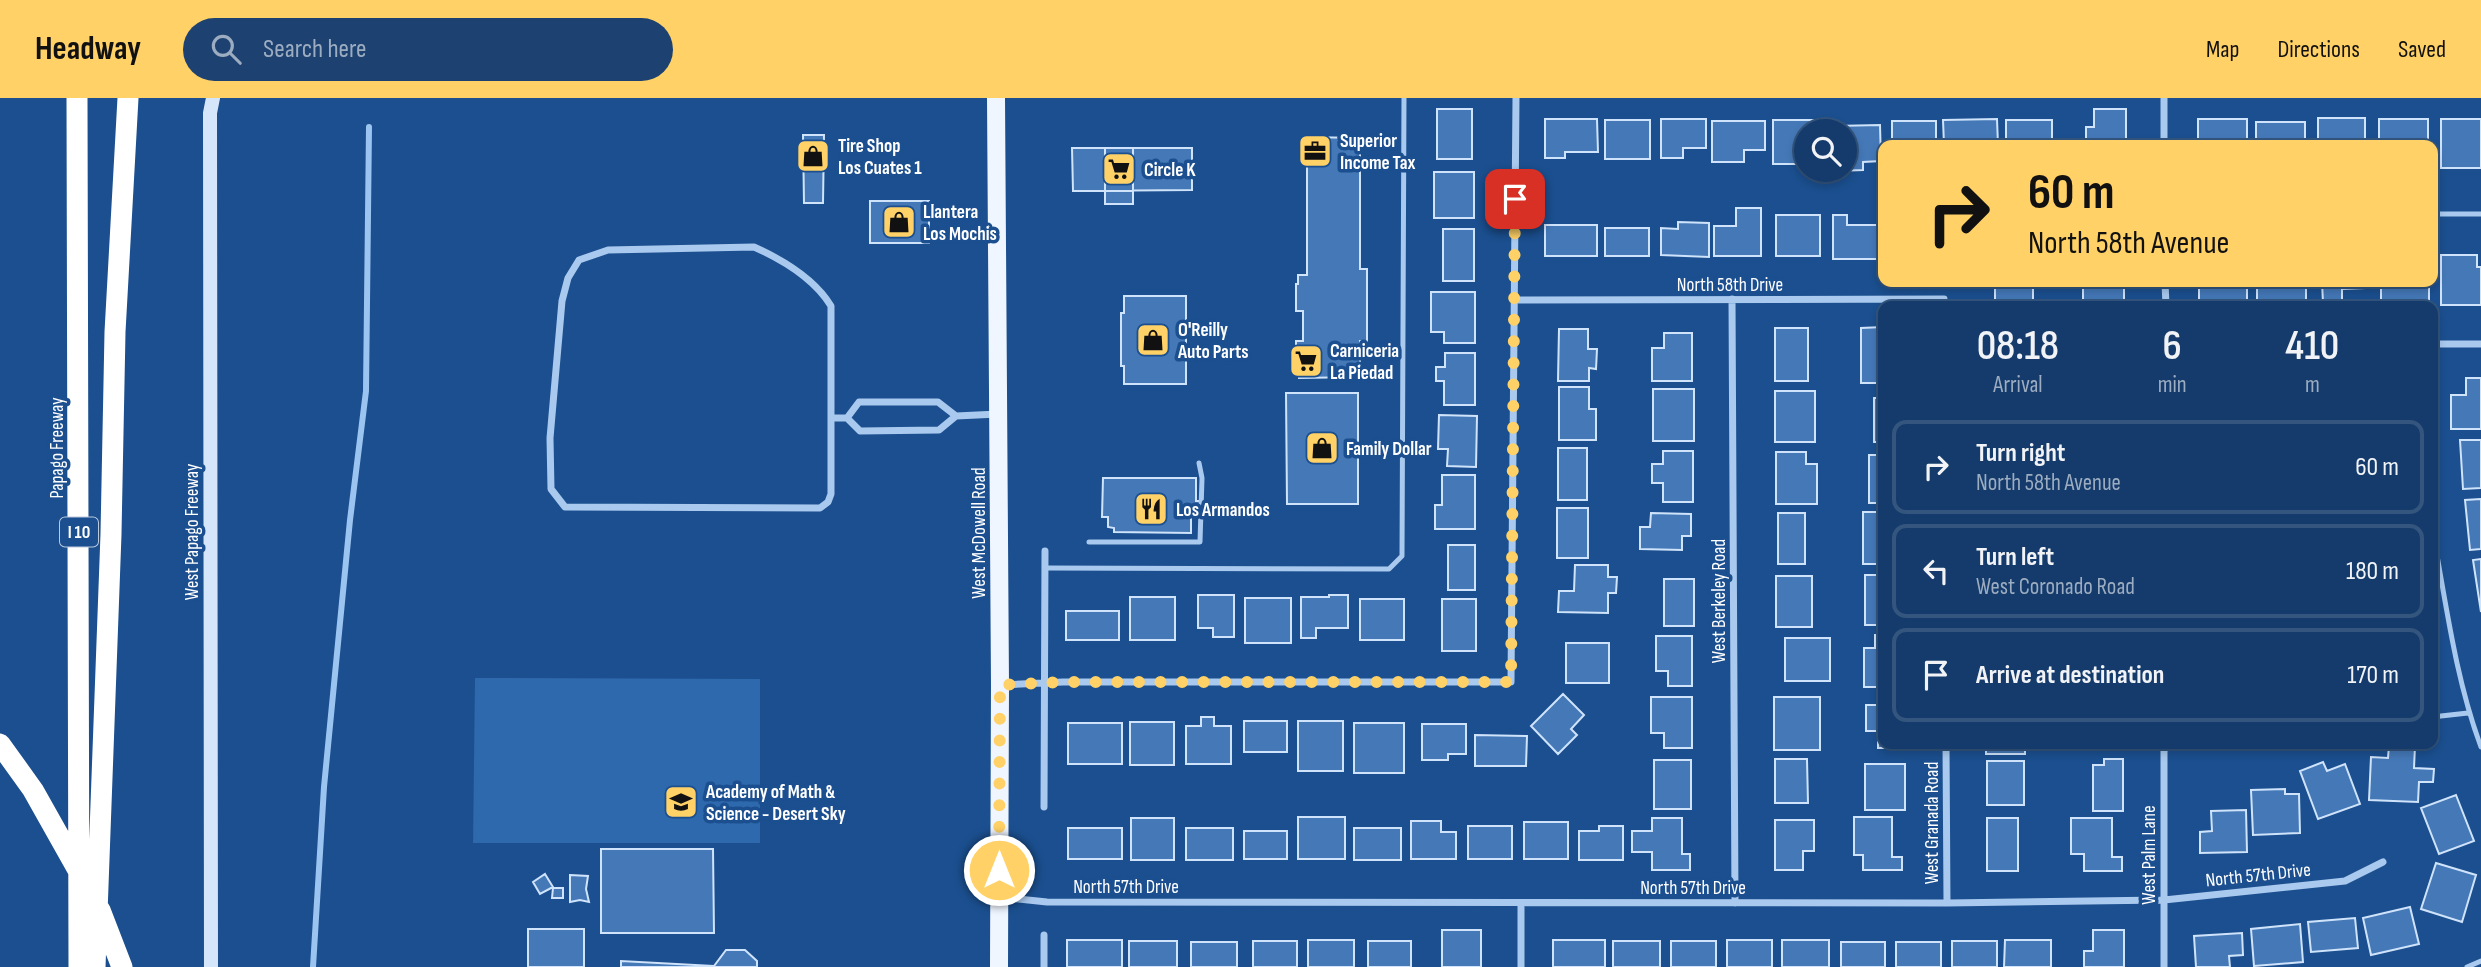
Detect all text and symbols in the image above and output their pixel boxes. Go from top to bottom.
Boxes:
search box [183,18,673,81]
text: Headway [35,29,141,69]
icon: search [207,30,245,68]
text: Search here [263,34,366,65]
text: Map [2206,35,2239,64]
text: Directions [2277,35,2360,64]
text: Saved [2398,35,2446,64]
map controls [1794,119,1857,182]
button: search [1794,119,1857,182]
place label: Superior Income Tax [1340,130,1415,175]
office icon: Superior Income Tax [1296,132,1334,170]
place label: Tire Shop Los Cuates 1 [838,135,922,180]
shop icon: Tire Shop Los Cuates 1 [794,137,832,175]
supermarket icon: Circle K [1100,150,1138,188]
place label: Circle K [1144,159,1196,182]
text: 60 m [2028,164,2115,223]
icon: right [1913,168,2004,259]
pin [1485,169,1545,229]
icon: arrive [1496,180,1534,218]
place label: Llantera Los Mochis [923,201,997,246]
shop icon: Llantera Los Mochis [880,203,918,241]
text: North 58th Avenue [2028,224,2229,263]
street label: North 58th Drive [1677,274,1783,297]
place label: O'Reilly Auto Parts [1177,319,1249,364]
shop icon: O'Reilly Auto Parts [1134,321,1172,359]
text: 08:18 [1977,321,2059,372]
text: 6 [2163,321,2182,372]
text: 410 [2285,321,2339,372]
place label: Carniceria La Piedad [1330,340,1399,385]
supermarket icon: Carniceria La Piedad [1287,342,1325,380]
text: Arrival [1993,371,2043,399]
text: min [2158,371,2187,399]
text: m [2305,371,2320,399]
street label: Papago Freeway [46,397,69,499]
shop icon: Family Dollar [1303,429,1341,467]
place label: Family Dollar [1346,438,1432,461]
text: Turn right [1976,438,2065,469]
icon: right [1917,448,1955,486]
text: 60 m [2355,452,2399,483]
street label: West Papago Freeway [181,463,204,600]
street label: West McDowell Road [968,467,991,599]
text: North 58th Avenue [1976,469,2121,497]
restaurant icon: Los Armandos [1132,490,1170,528]
place label: Los Armandos [1176,499,1270,522]
road number: I 10 [60,518,98,546]
street label: West Berkeley Road [1708,539,1731,663]
text: Turn left [1976,542,2054,573]
icon: left [1917,552,1955,590]
text: 180 m [2346,556,2399,587]
text: West Coronado Road [1976,573,2135,601]
icon: arrive [1917,656,1955,694]
text: Arrive at destination [1976,660,2164,691]
text: 170 m [2347,660,2399,691]
street label: West Granada Road [1921,762,1944,884]
place label: Academy of Math & Science - Desert Sky [705,781,846,826]
school or university icon: Academy of Math & Science - Desert Sky [662,783,700,821]
street label: West Palm Lane [2138,805,2161,905]
position arrow [962,833,1036,907]
street label: North 57th Drive [2204,859,2312,892]
street label: North 57th Drive [1073,876,1179,899]
street label: North 57th Drive [1640,877,1746,900]

